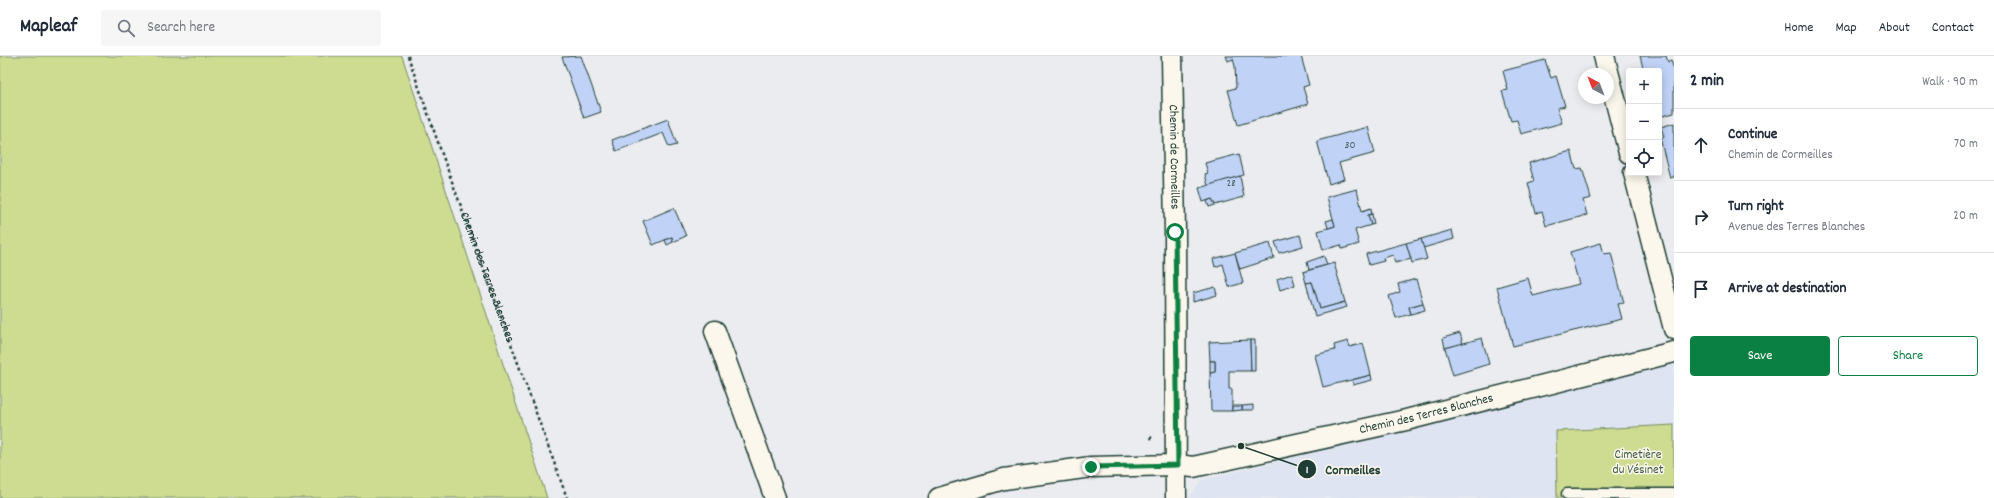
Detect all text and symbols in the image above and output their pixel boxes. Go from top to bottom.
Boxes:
search box [101,10,381,46]
text: Mapleaf [20,14,77,41]
icon: search [115,17,137,39]
text: Search here [147,17,215,39]
text: Home [1784,18,1813,38]
text: Map [1835,18,1857,38]
text: About [1879,18,1910,38]
text: Contact [1932,18,1974,38]
north arrow [1578,68,1614,104]
map controls [1626,68,1662,176]
button: + [1626,68,1662,104]
text: 2 min [1690,70,1724,94]
text: Walk · 90 m [1922,73,1978,92]
street label: Chemin de Cormeilles [1163,104,1184,210]
button: − [1626,104,1662,140]
text: Continue [1728,124,1777,146]
icon: ahead [1690,134,1712,156]
text: 70 m [1954,135,1978,154]
house number: 30 [1345,138,1355,154]
button: locate [1626,140,1662,176]
text: Chemin de Cormeilles [1728,146,1833,165]
house number: 28 [1226,176,1236,192]
text: Turn right [1728,196,1784,218]
icon: right [1690,206,1712,228]
text: 20 m [1953,207,1978,226]
street label: Chemin des Terres Blanches [454,210,519,345]
text: Avenue des Terres Blanches [1728,218,1865,237]
route start [1166,223,1184,241]
icon: arrive [1690,278,1712,300]
text: Arrive at destination [1728,278,1846,300]
button: Save [1690,336,1830,376]
button: Share [1838,336,1978,376]
street label: Chemin des Terres Blanches [1358,389,1495,440]
park label: Cimetière du Vésinet [1613,446,1664,480]
callout: Cormeilles [1297,456,1389,482]
route end [1082,458,1100,476]
text: Cormeilles [1325,461,1381,481]
text: 1 [1306,462,1309,479]

